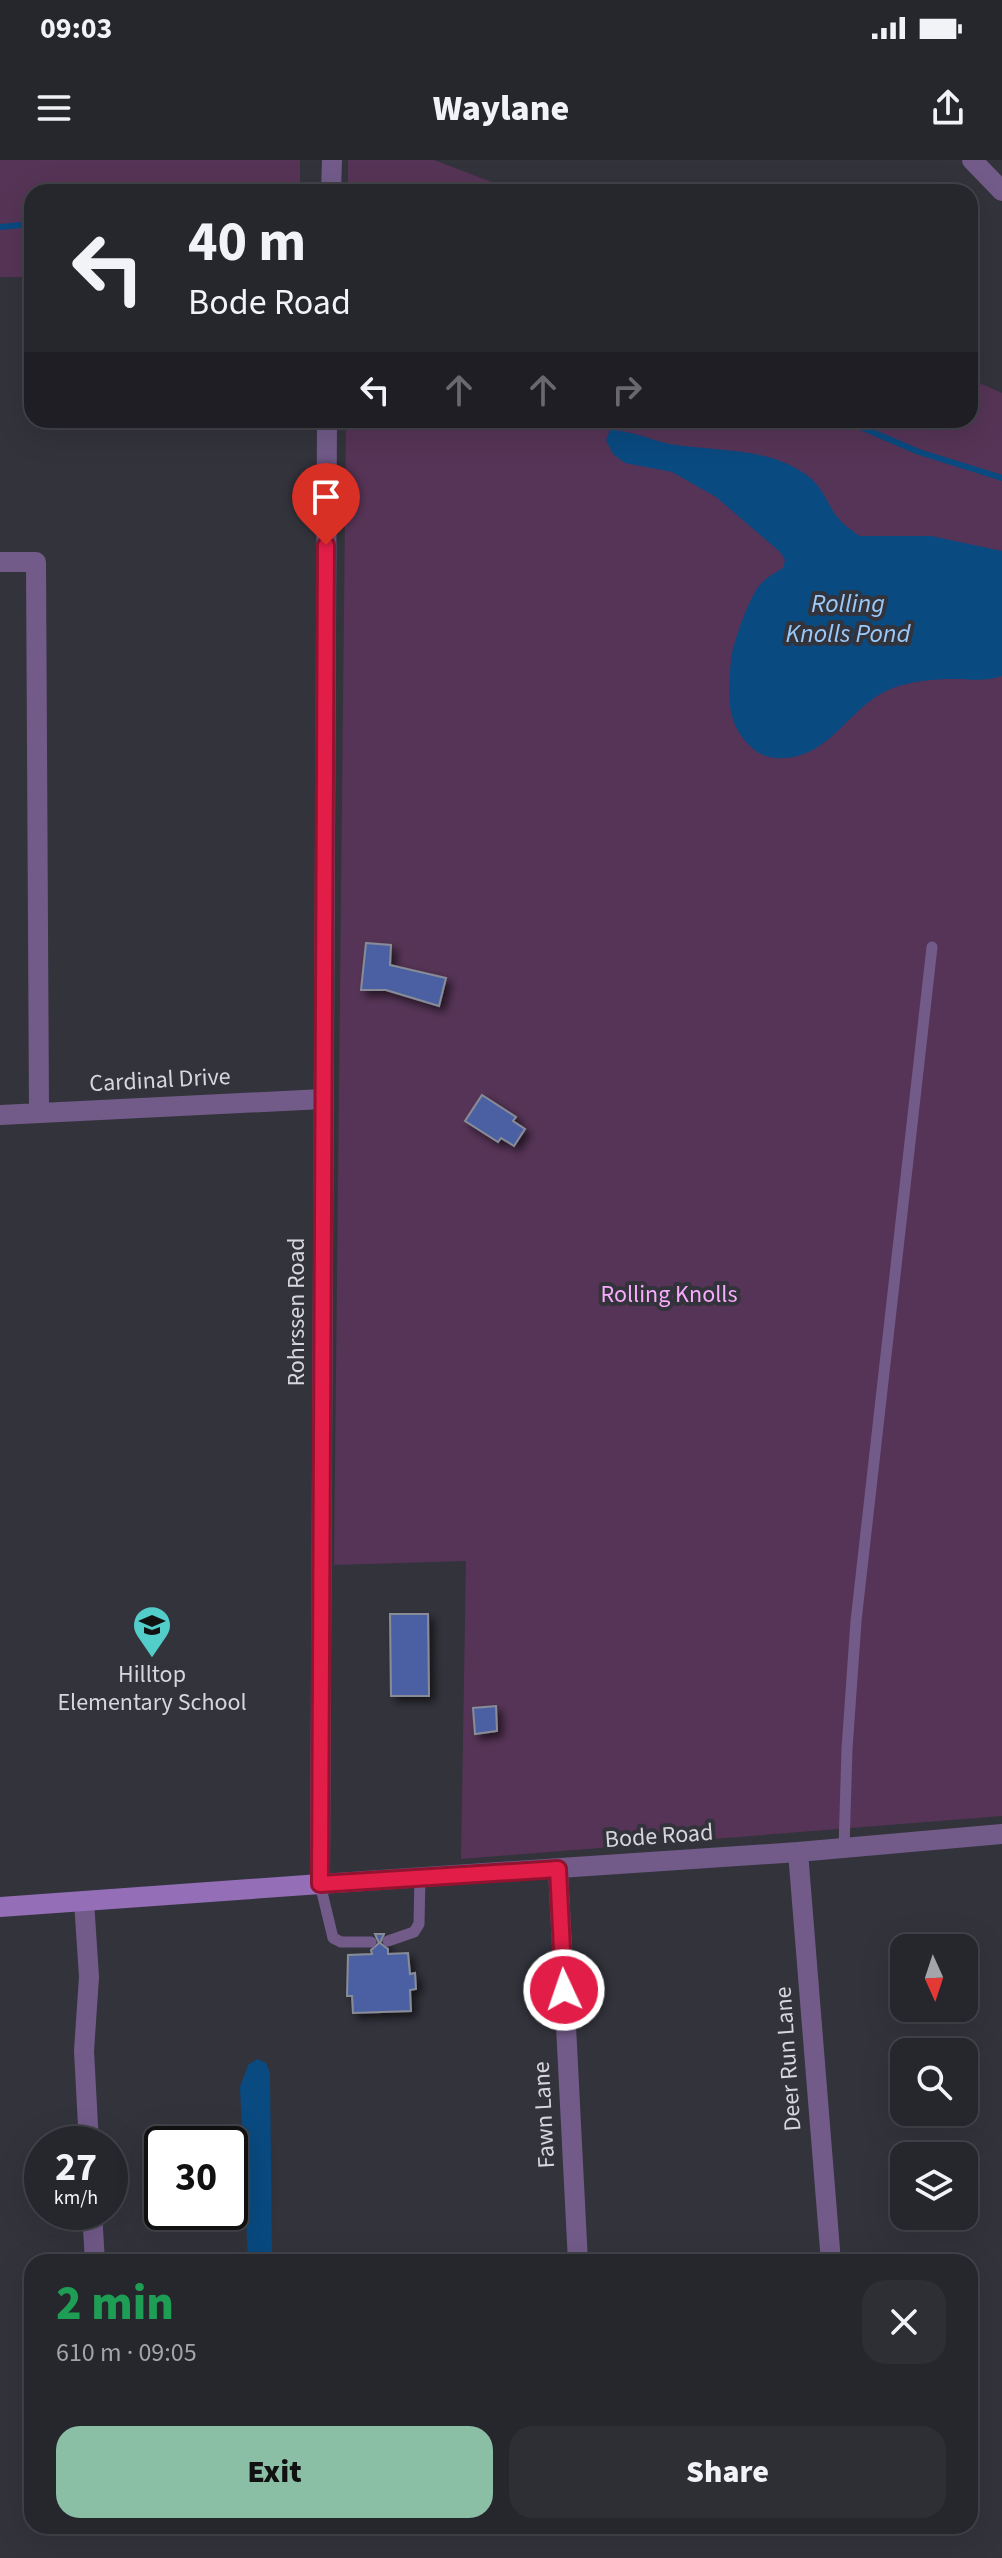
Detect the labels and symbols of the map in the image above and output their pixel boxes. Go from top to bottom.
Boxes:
pin [292,463,360,545]
water label: Rolling Knolls Pond [786,585,911,652]
street label: Cardinal Drive [89,1059,231,1101]
street label: Rohrssen Road [279,1237,314,1387]
park label: Rolling Knolls [601,1277,737,1312]
school or university icon: Hilltop Elementary School [131,1604,173,1659]
place label: Hilltop Elementary School [57,1657,247,1720]
street label: Bode Road [604,1815,714,1857]
north arrow [890,1934,978,2022]
position arrow [522,1948,606,2032]
street label: Deer Run Lane [765,1985,811,2133]
street label: Fawn Lane [524,2061,564,2169]
speed limit sign: 30 [144,2126,248,2230]

